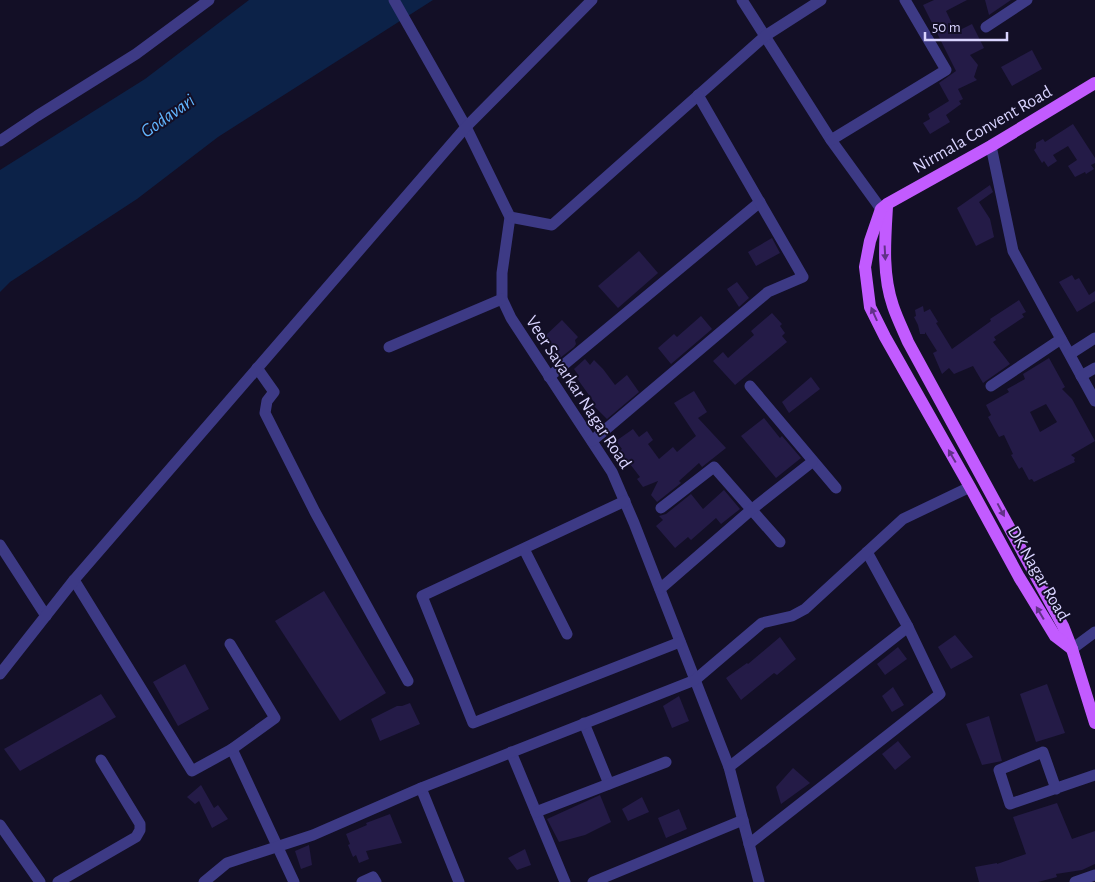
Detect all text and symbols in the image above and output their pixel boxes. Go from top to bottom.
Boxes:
scale bar [925,10,1008,42]
text: 50 m [932,20,961,35]
street label: Nirmala Convent Road [910,83,1055,177]
water label: Godavari [137,91,198,141]
one-way arrow [882,245,890,261]
one-way arrow [869,306,878,321]
street label: Veer Savarkar Nagar Road [522,313,634,472]
one-way arrow [948,449,957,462]
one-way arrow [997,503,1005,517]
street label: DK Nagar Road [1004,523,1072,624]
one-way arrow [1036,606,1045,619]

